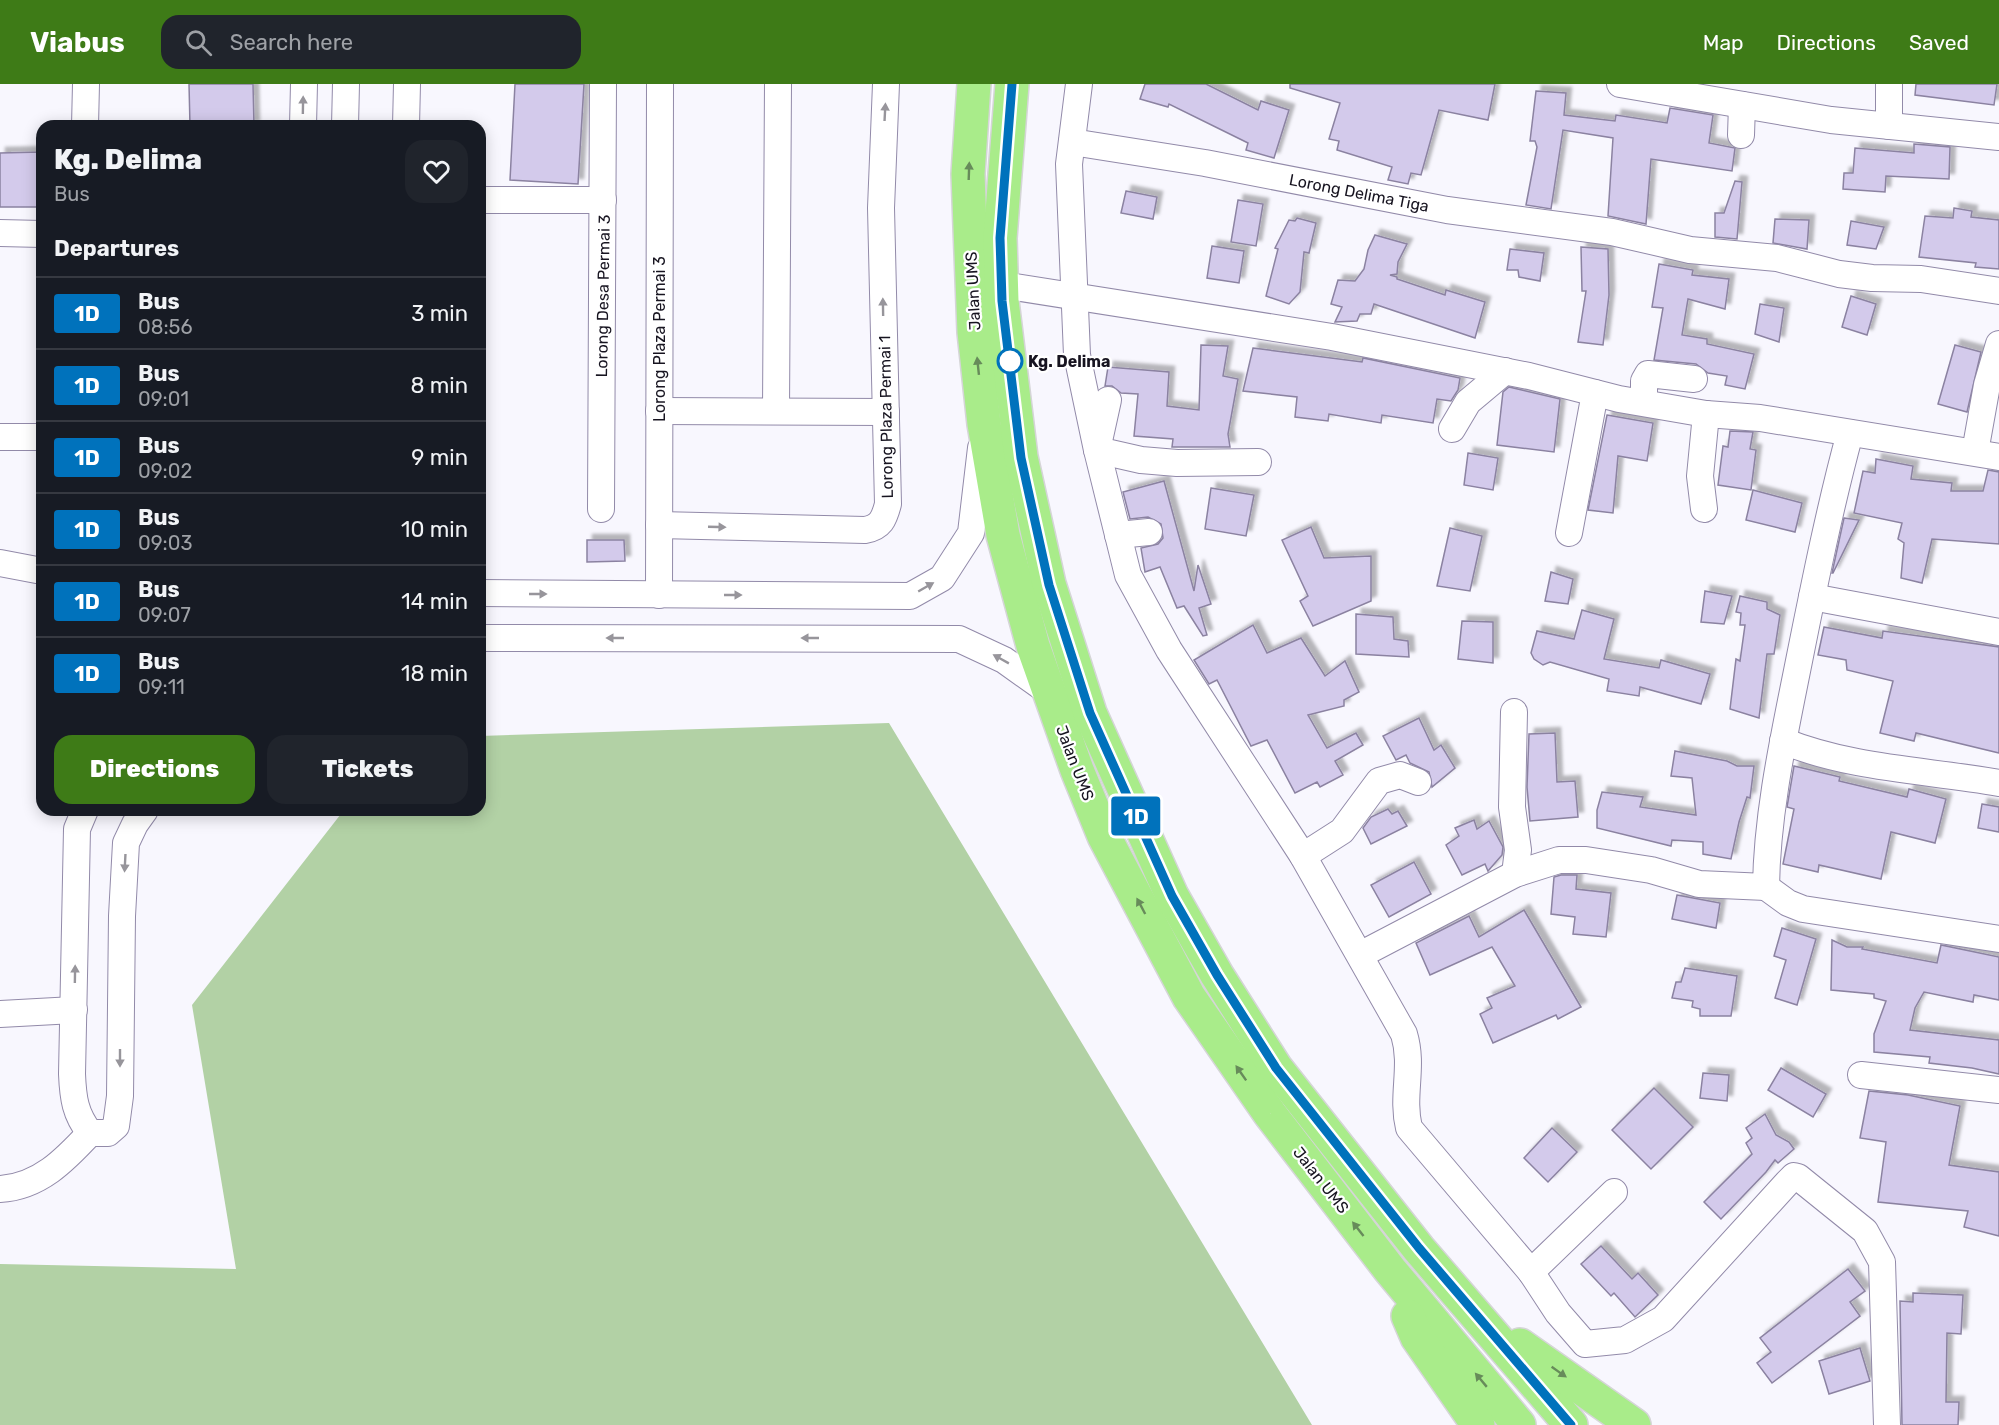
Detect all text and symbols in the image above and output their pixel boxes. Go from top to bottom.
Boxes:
search box [161,15,581,69]
text: Viabus [30,26,125,59]
icon: search [182,26,215,59]
text: Search here [230,29,353,56]
text: Map [1703,30,1744,55]
text: Directions [1777,30,1876,55]
text: Saved [1909,30,1969,55]
one-way arrow [299,95,308,114]
one-way arrow [881,102,890,121]
button: heart [405,140,468,203]
text: Kg. Delima [54,143,202,176]
one-way arrow [964,162,973,181]
street label: Lorong Delima Tiga [1287,170,1431,216]
text: Bus [54,182,90,206]
street label: Lorong Desa Permai 3 [592,214,614,378]
text: Departures [54,235,179,262]
street label: Jalan UMS [961,251,985,331]
street label: Lorong Plaza Permai 3 [650,256,669,422]
text: Bus [138,288,180,315]
one-way arrow [879,297,888,316]
text: 3 min [411,300,468,327]
text: 1D [74,301,100,326]
text: 08:56 [138,315,192,339]
street label: Lorong Plaza Permai 1 [875,335,897,499]
marker: Kg. Delima [997,348,1023,374]
place label: Kg. Delima [1028,352,1110,371]
one-way arrow [973,357,983,376]
text: Bus [138,360,180,387]
text: 8 min [410,372,468,399]
text: 1D [74,373,100,398]
text: 09:01 [138,387,189,411]
text: Bus [138,432,180,459]
text: 9 min [411,444,468,471]
text: 1D [74,445,100,470]
text: 09:02 [138,459,192,483]
text: Bus [138,504,180,531]
text: 10 min [401,516,468,543]
text: 1D [74,517,100,542]
one-way arrow [708,522,727,531]
text: 09:03 [138,531,192,555]
text: Bus [138,576,180,603]
one-way arrow [918,581,934,592]
text: 14 min [401,588,468,615]
text: 1D [74,589,100,614]
one-way arrow [529,589,548,599]
one-way arrow [724,590,743,600]
text: 09:07 [138,603,191,627]
one-way arrow [606,633,625,643]
one-way arrow [801,633,820,643]
text: Bus [138,648,180,675]
one-way arrow [992,654,1009,664]
text: 18 min [401,660,468,687]
text: 1D [74,661,100,686]
text: 09:11 [138,675,185,699]
street label: Jalan UMS [1052,723,1098,803]
button: Directions [54,735,255,804]
button: Tickets [267,735,468,804]
line badge: 1D [1109,796,1163,836]
text: 1D [1123,804,1149,829]
one-way arrow [120,854,130,873]
one-way arrow [1136,897,1146,914]
one-way arrow [70,965,80,984]
one-way arrow [116,1048,125,1067]
one-way arrow [1235,1065,1247,1081]
street label: Jalan UMS [1289,1143,1353,1217]
one-way arrow [1352,1221,1364,1237]
one-way arrow [1550,1366,1566,1378]
one-way arrow [1475,1373,1488,1388]

